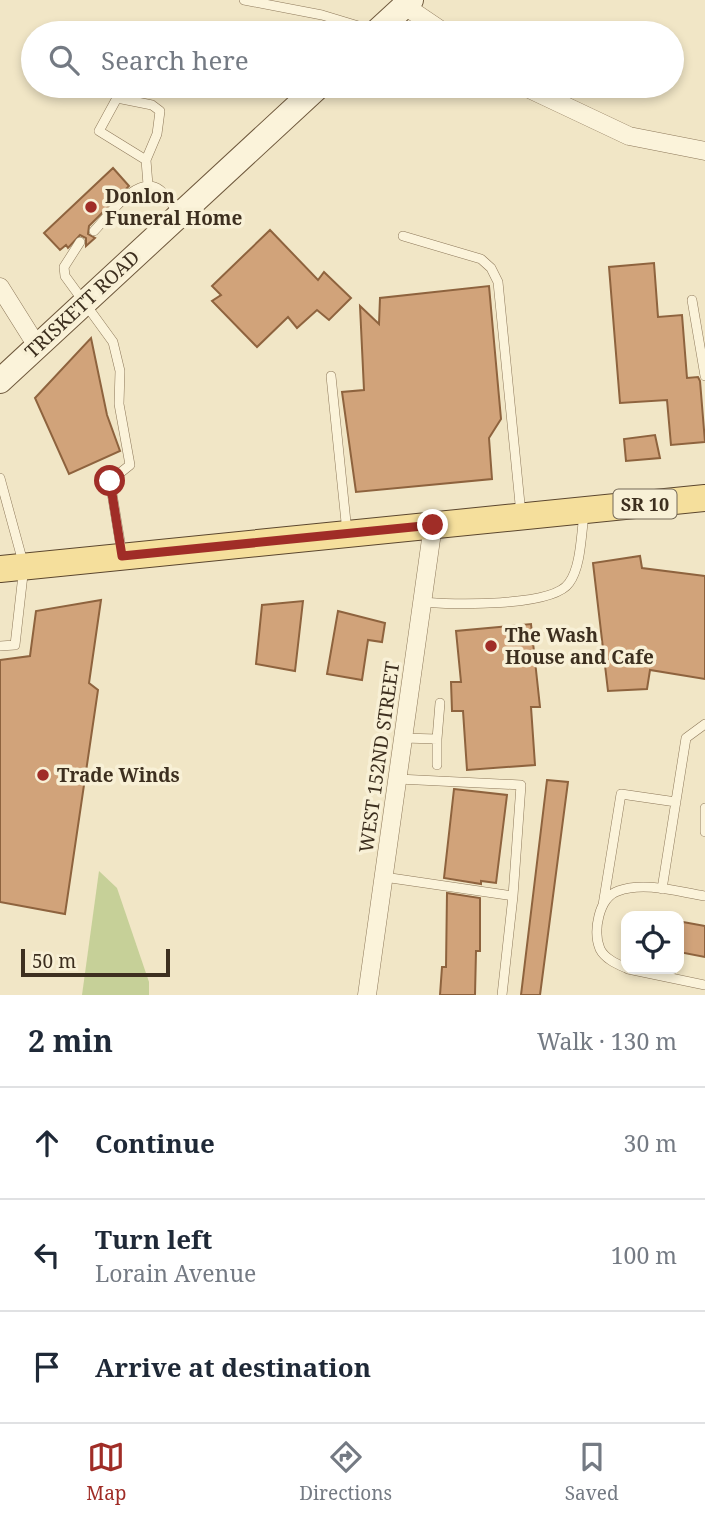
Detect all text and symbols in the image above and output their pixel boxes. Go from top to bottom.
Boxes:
search box [21,21,684,98]
icon: search [45,41,83,79]
text: Search here [101,42,249,78]
place label: Donlon Funeral Home [105,183,243,231]
marker: Donlon Funeral Home [83,199,99,215]
street label: TRISKETT ROAD [19,244,145,364]
route start [94,465,125,496]
road number: SR 10 [614,490,676,518]
route end [417,509,448,540]
place label: The Wash House and Cafe [505,622,654,670]
marker: The Wash House and Cafe [483,638,499,654]
street label: WEST 152ND STREET [353,659,405,854]
place label: Trade Winds [57,762,180,788]
marker: Trade Winds [35,767,51,783]
map controls [621,911,684,974]
button: locate [621,911,684,974]
scale bar [21,946,170,978]
text: 50 m [32,948,76,974]
text: 2 min [28,1020,113,1061]
text: Walk · 130 m [537,1025,677,1057]
icon: ahead [28,1124,66,1162]
text: Continue [95,1125,215,1161]
text: 30 m [624,1127,677,1159]
text: Turn left [95,1221,212,1257]
icon: left [28,1236,66,1274]
text: 100 m [611,1239,677,1271]
text: Lorain Avenue [95,1257,256,1289]
icon: arrive [28,1348,66,1386]
text: Arrive at destination [95,1349,371,1385]
tab: Map [86,1438,127,1506]
tab: Directions [299,1438,392,1506]
tab: Saved [565,1438,619,1506]

